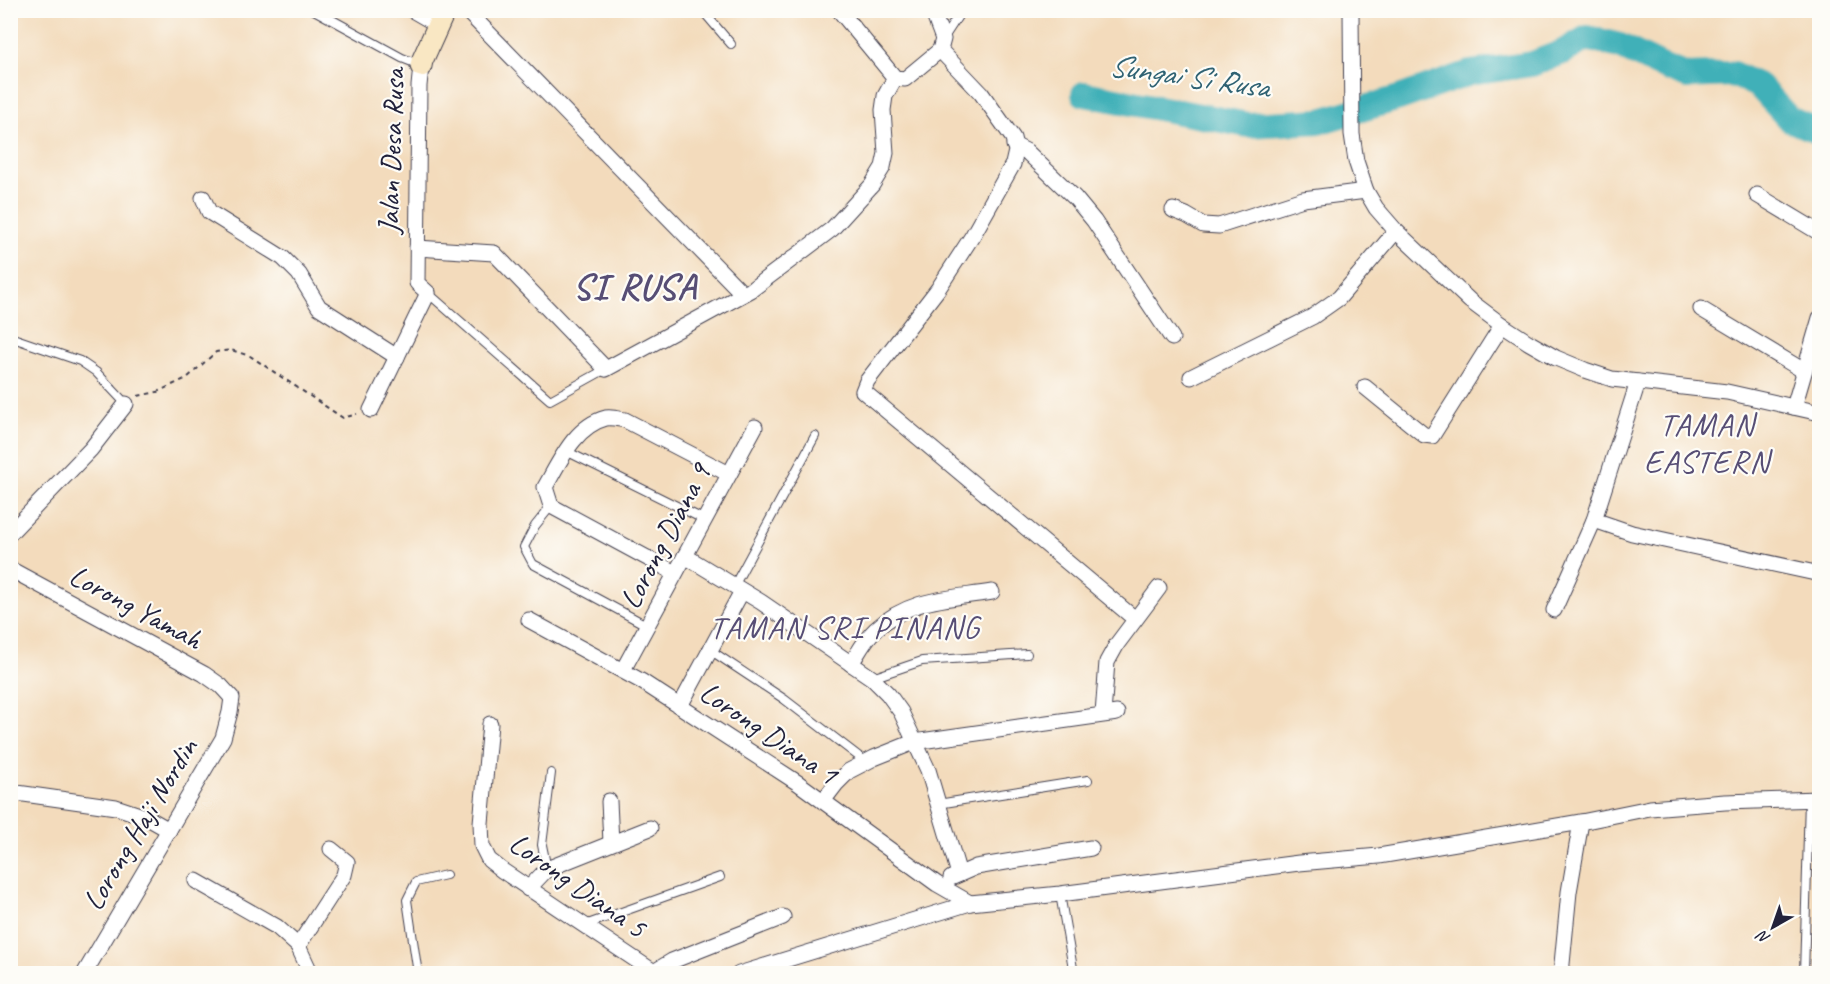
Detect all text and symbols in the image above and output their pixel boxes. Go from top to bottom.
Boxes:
water label: Sungai Si Rusa [1107,45,1275,108]
street label: Jalan Desa Rusa [369,65,413,236]
district label: SI RUSA [573,264,698,310]
district label: TAMAN EASTERN [1644,404,1773,482]
street label: Lorong Diana 9 [611,455,720,615]
street label: Lorong Yamah [63,556,210,658]
district label: TAMAN SRI PINANG [710,607,982,648]
street label: Lorong Diana 1 [693,673,847,794]
street label: Lorong Haji Nordin [74,730,207,917]
street label: Lorong Diana 5 [502,824,655,947]
north arrow [1743,897,1803,957]
text: N [1751,925,1774,949]

